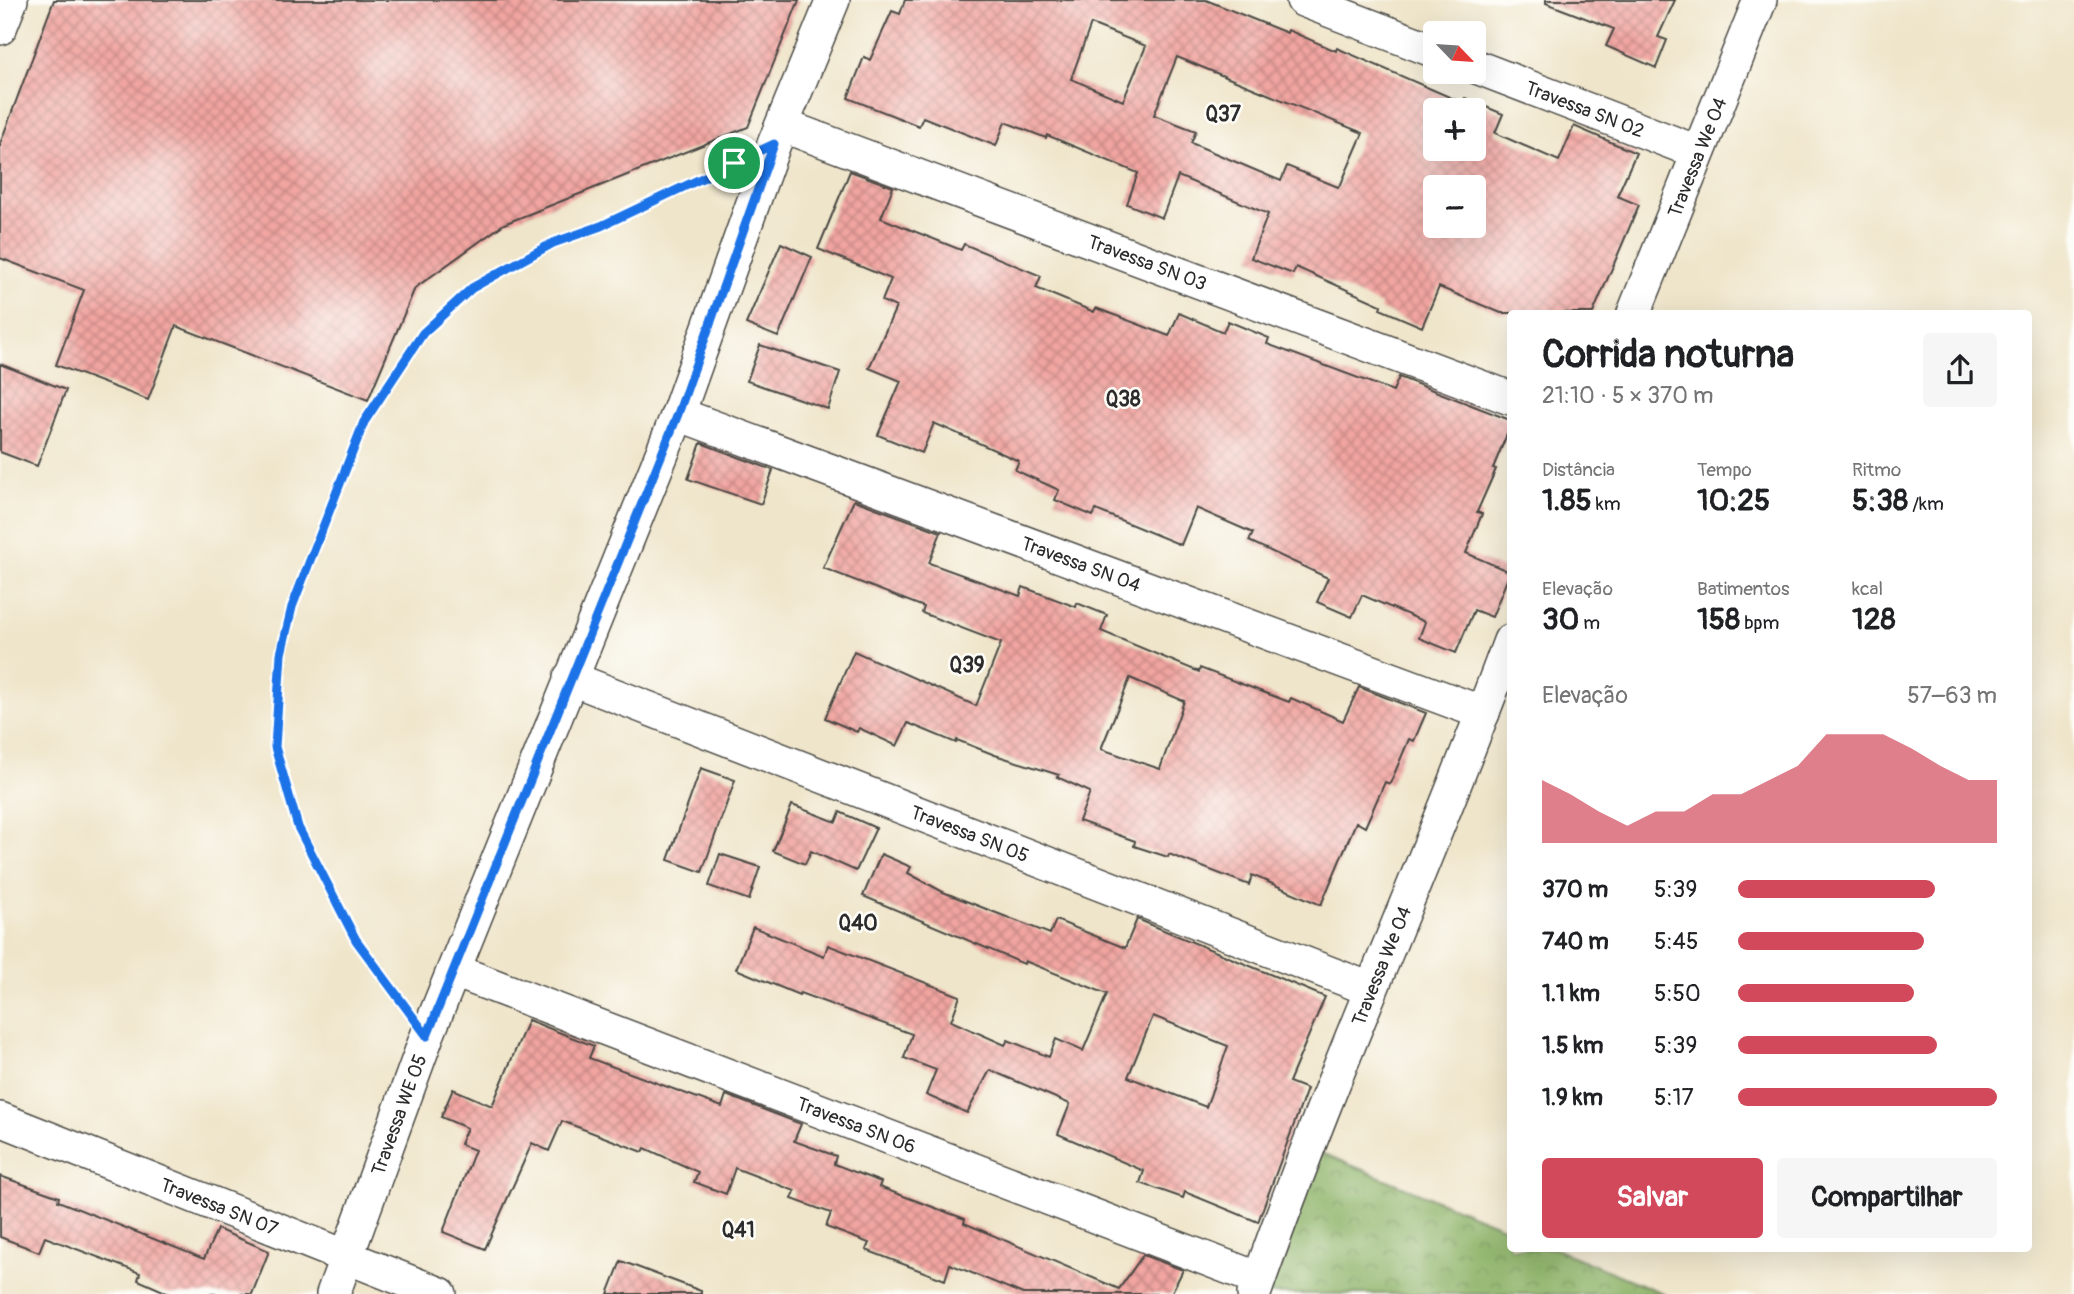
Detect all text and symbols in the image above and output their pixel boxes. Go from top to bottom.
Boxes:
north arrow [1423,21,1486,84]
map controls [1423,21,1486,238]
street label: Travessa SN 02 [1522,76,1647,143]
street label: Travessa We 04 [1663,94,1733,221]
button: + [1423,98,1486,161]
district label: Q37 [1205,101,1242,128]
pin [704,133,764,193]
icon: arrive [715,144,753,182]
button: − [1423,175,1486,238]
street label: Travessa SN 03 [1084,230,1210,296]
text: Corrida noturna [1542,331,1794,379]
button: share [1923,333,1997,407]
text: 21:10 · 5 × 370 m [1542,381,1713,410]
district label: Q38 [1105,386,1141,413]
text: Distância [1542,458,1615,482]
text: Tempo [1697,458,1752,482]
text: Ritmo [1852,458,1901,482]
text: 1.85 [1542,482,1592,519]
text: 10:25 [1697,482,1770,519]
text: 5:38 [1852,482,1908,519]
text: km [1592,492,1621,516]
text: /km [1908,492,1944,516]
street label: Travessa SN 04 [1018,532,1144,598]
text: Elevação [1542,577,1613,601]
text: Batimentos [1697,577,1789,601]
text: kcal [1852,577,1883,601]
text: 30 [1542,601,1579,638]
text: 158 [1697,601,1740,638]
text: 128 [1852,601,1896,638]
text: m [1579,611,1600,635]
text: bpm [1740,611,1779,635]
district label: Q39 [949,652,985,679]
text: Elevação [1542,681,1628,710]
text: 57–63 m [1907,681,1997,710]
street label: Travessa SN 05 [907,801,1032,868]
text: 370 m [1542,875,1608,904]
text: 5:39 [1654,875,1697,904]
street label: Travessa We 04 [1347,903,1417,1030]
district label: Q40 [838,910,878,937]
text: 740 m [1542,927,1609,956]
text: 5:45 [1654,927,1698,956]
text: 1.1 km [1542,979,1600,1008]
text: 5:50 [1654,979,1701,1008]
text: 1.5 km [1542,1031,1604,1060]
text: 5:39 [1654,1031,1697,1060]
street label: Travessa WE 05 [366,1051,432,1179]
text: 1.9 km [1542,1083,1603,1112]
text: 5:17 [1654,1083,1694,1112]
street label: Travessa SN 06 [793,1092,919,1159]
button: Salvar [1542,1158,1763,1238]
button: Compartilhar [1777,1158,1997,1238]
street label: Travessa SN 07 [157,1173,281,1241]
district label: Q41 [721,1217,755,1244]

